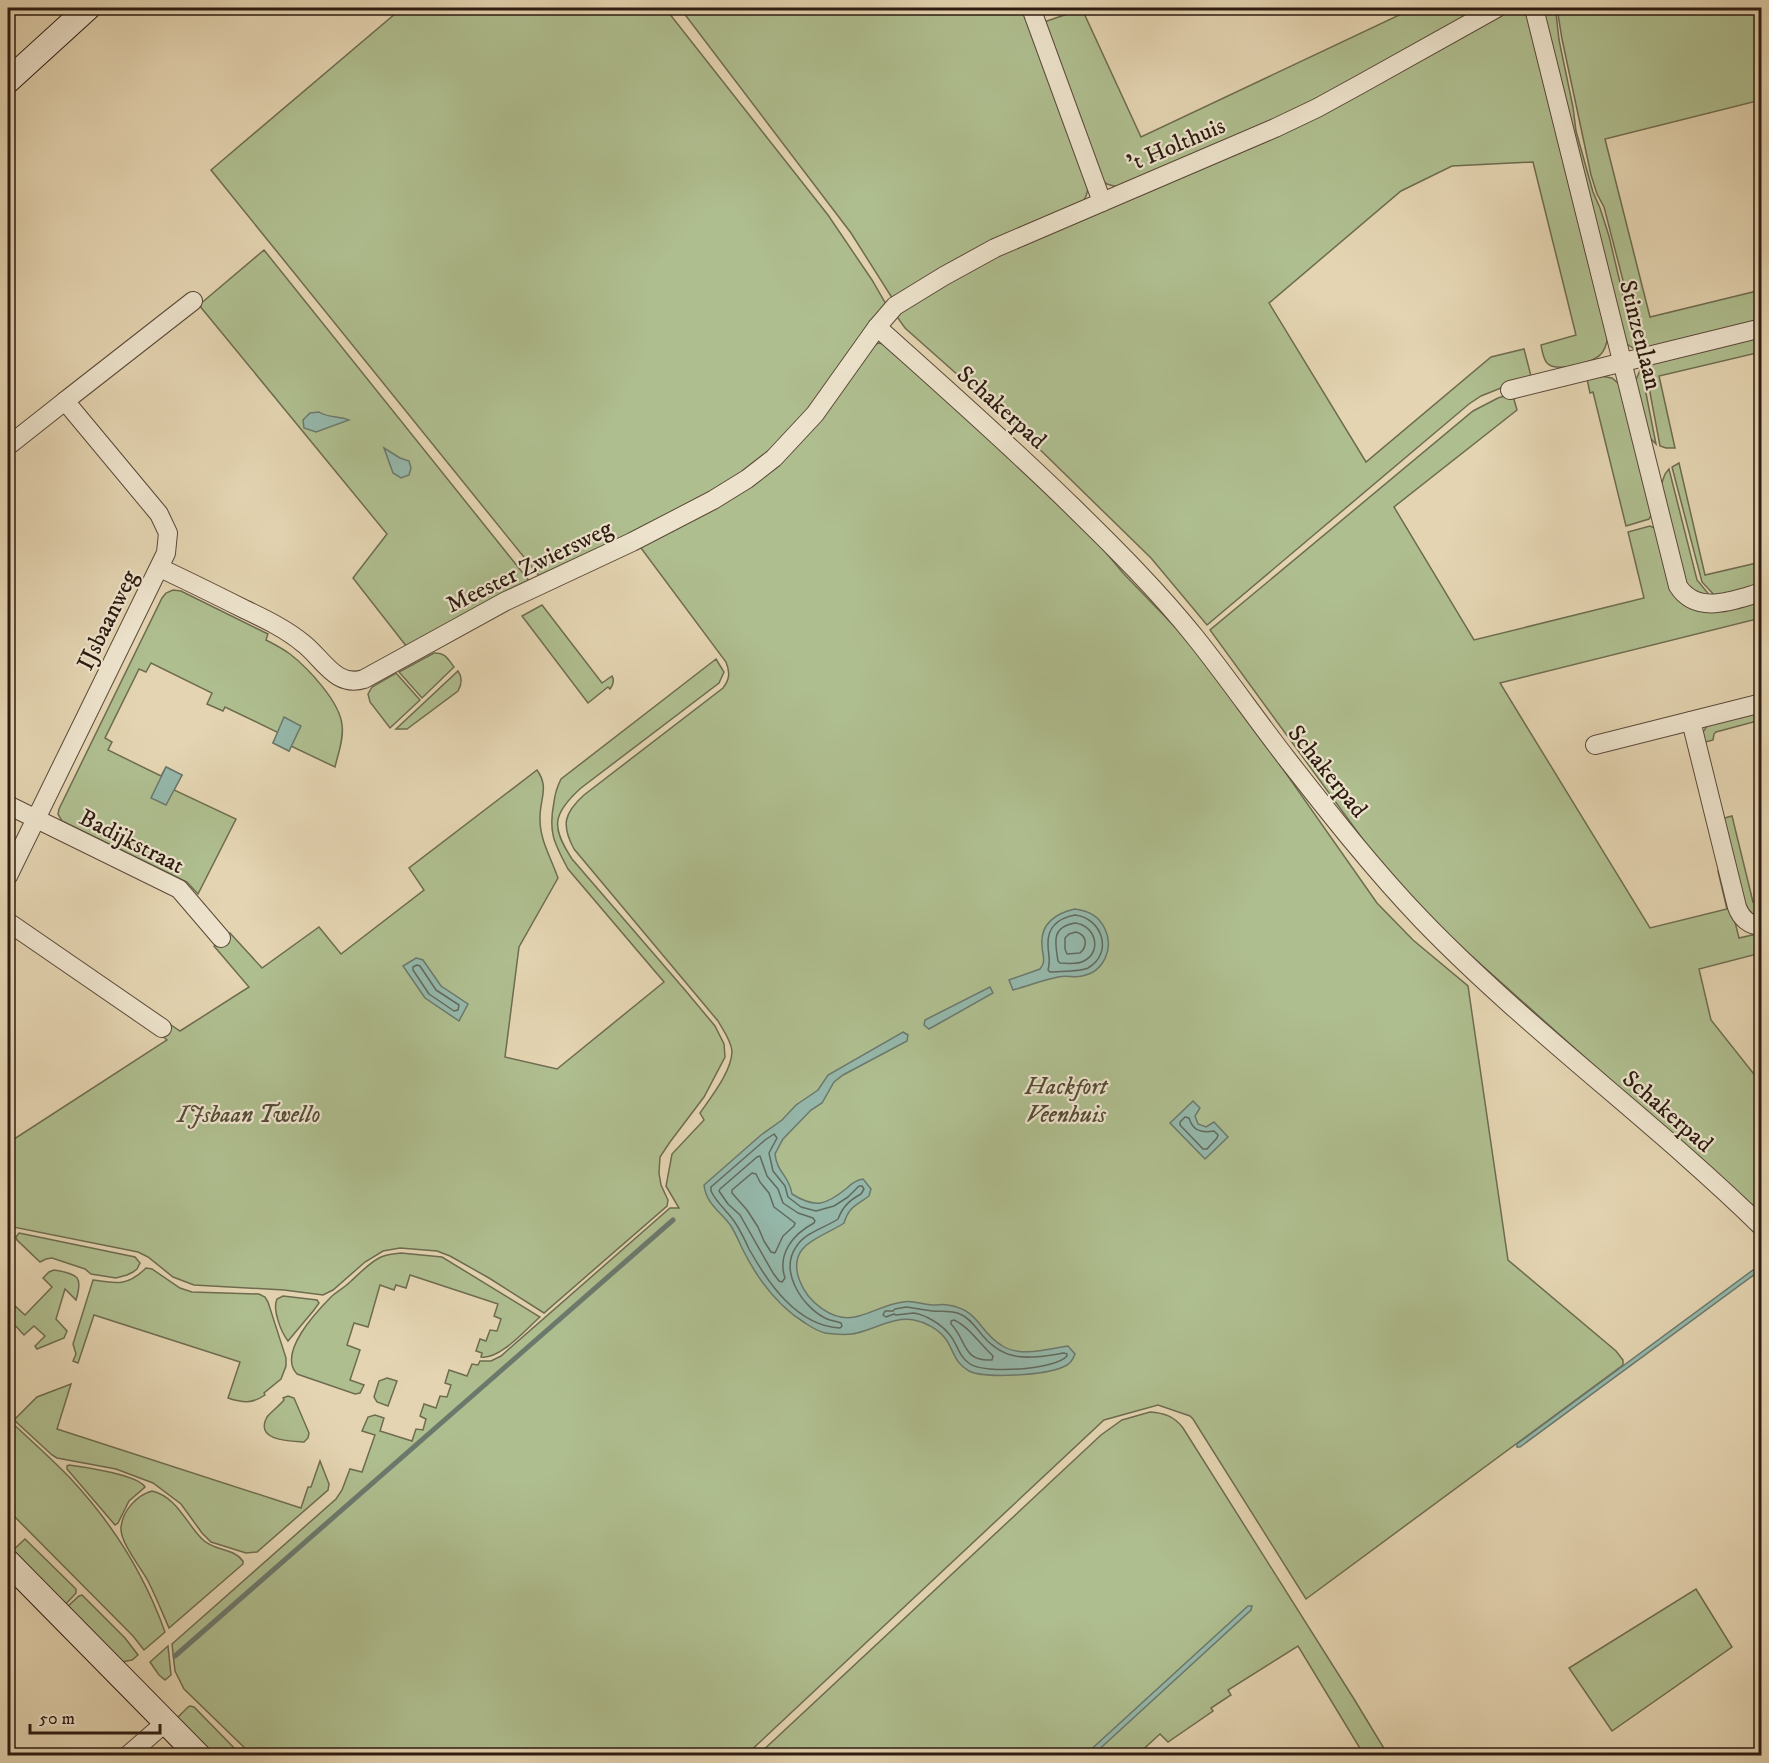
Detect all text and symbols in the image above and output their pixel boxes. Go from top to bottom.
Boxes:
street label: 't Holthuis [1123,111,1230,179]
street label: Stinzenlaan [1612,277,1668,394]
street label: Schakerpad [950,360,1052,456]
street label: Meester Zwiersweg [441,514,618,620]
street label: IJsbaanweg [71,565,145,676]
street label: Schakerpad [1281,719,1374,824]
street label: Badijkstraat [74,803,189,881]
street label: Schakerpad [1616,1064,1719,1159]
park label: Hackfort Veenhuis [1024,1072,1109,1130]
park label: IJsbaan Twello [176,1100,321,1130]
scale bar [30,1697,160,1735]
text: 50 m [39,1708,75,1730]

